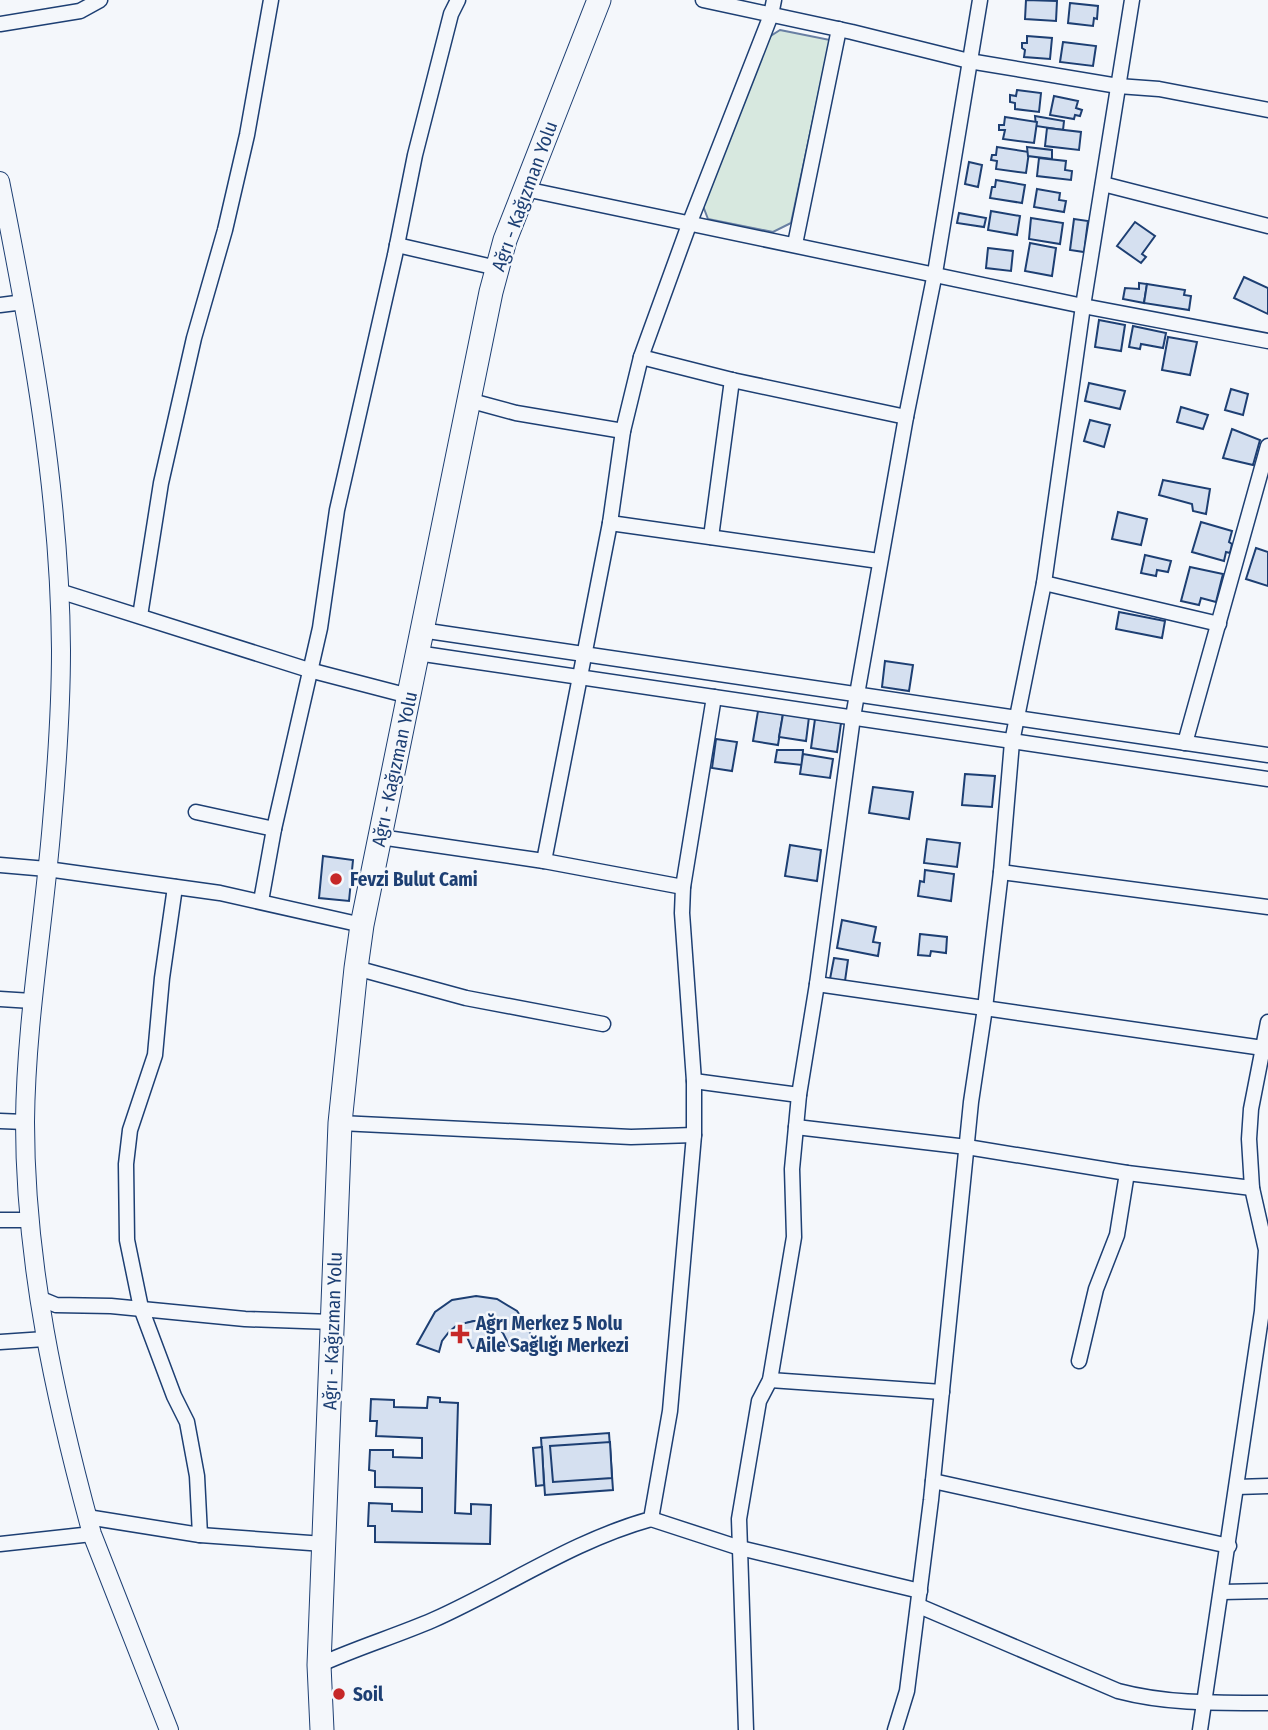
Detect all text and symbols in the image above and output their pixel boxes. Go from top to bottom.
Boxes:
street label: Ağrı - Kağızman Yolu [487,118,562,274]
street label: Ağrı - Kağızman Yolu [367,689,422,849]
place label: Fevzi Bulut Cami [350,868,478,891]
marker: Fevzi Bulut Cami [328,871,344,887]
street label: Ağrı - Kağızman Yolu [318,1252,347,1410]
place label: Ağrı Merkez 5 Nolu Aile Sağlığı Merkezi [475,1312,629,1357]
marker: Ağrı Merkez 5 Nolu Aile Sağlığı Merkezi [450,1324,470,1344]
place label: Soil [353,1683,384,1706]
marker: Soil [331,1686,347,1702]

